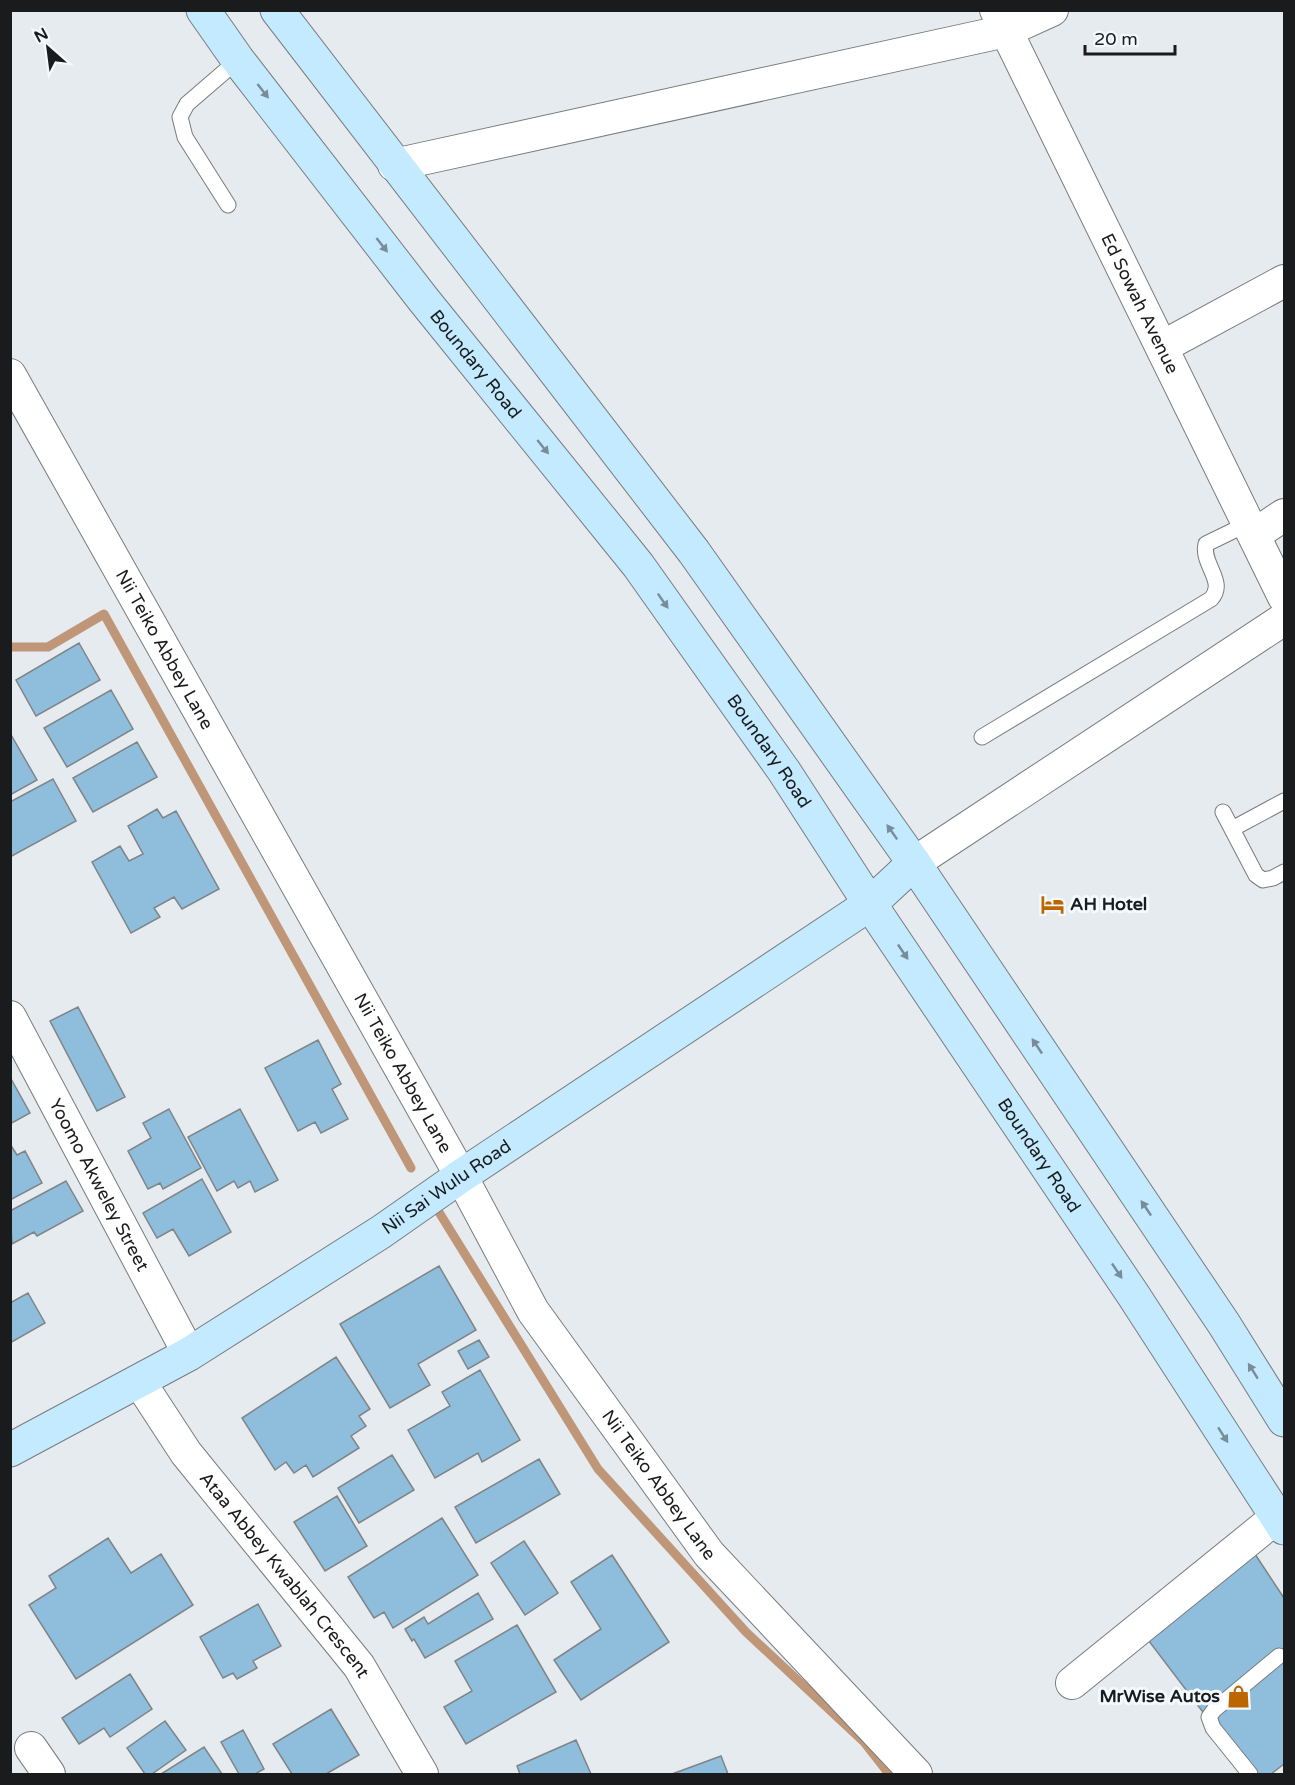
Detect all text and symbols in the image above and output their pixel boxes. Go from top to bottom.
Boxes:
north arrow [18,18,78,78]
scale bar [1085,18,1175,56]
text: N [31,24,52,47]
text: 20 m [1094,28,1138,50]
one-way arrow [256,84,268,99]
street label: Ed Sowah Avenue [1096,230,1184,377]
one-way arrow [376,238,388,253]
street label: Boundary Road [425,305,526,423]
one-way arrow [536,439,549,455]
street label: Nii Teiko Abbey Lane [111,566,218,733]
one-way arrow [657,592,669,608]
street label: Boundary Road [722,690,816,812]
one-way arrow [886,825,898,841]
hotel icon: AH Hotel [1039,891,1065,917]
place label: AH Hotel [1070,893,1147,915]
one-way arrow [897,944,909,960]
street label: Nii Teiko Abbey Lane [349,989,457,1157]
one-way arrow [1031,1039,1043,1055]
street label: Boundary Road [993,1094,1086,1217]
street label: Yoomo Akweley Street [44,1095,154,1275]
street label: Nii Sai Wulu Road [377,1135,515,1239]
one-way arrow [1141,1200,1152,1216]
one-way arrow [1111,1263,1123,1279]
one-way arrow [1248,1362,1259,1379]
street label: Nii Teiko Abbey Lane [597,1406,721,1564]
one-way arrow [1217,1427,1228,1443]
street label: Ataa Abbey Kwablah Crescent [195,1468,375,1682]
shop icon: MrWise Autos [1225,1683,1251,1709]
place label: MrWise Autos [1099,1685,1220,1707]

